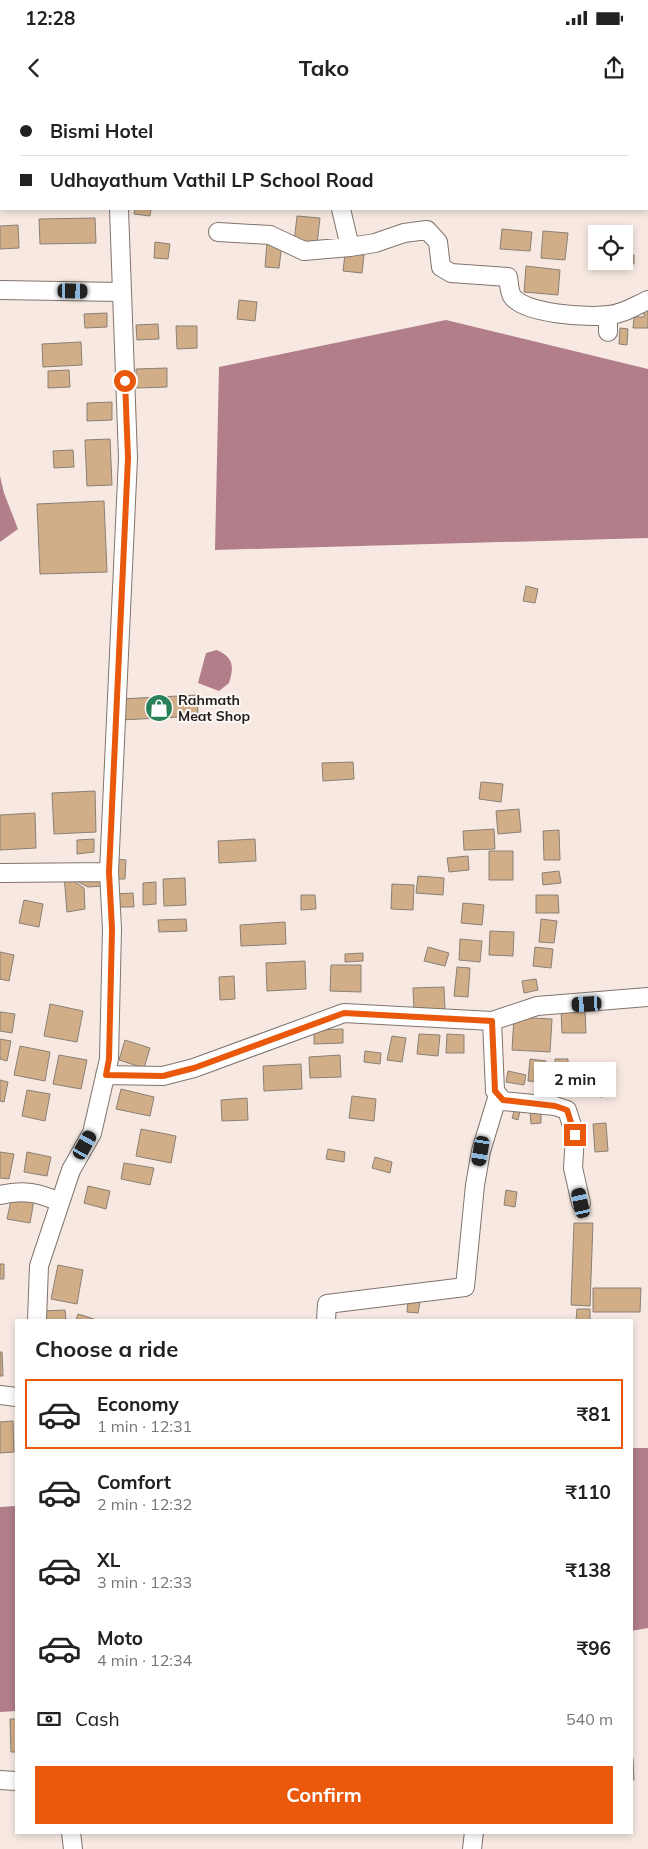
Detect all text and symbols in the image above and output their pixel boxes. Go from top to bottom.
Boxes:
text: 12:28 [25,6,75,30]
icon: back [20,54,48,82]
text: Tako [299,54,349,82]
icon: share [600,54,628,82]
text: Bismi Hotel [50,119,153,143]
text: Udhayathum Vathil LP School Road [50,168,374,192]
map controls [588,225,633,270]
button: locate [588,225,633,270]
car [57,283,88,299]
route start [114,370,136,392]
place label: Rahmath Meat Shop [178,691,250,725]
shop icon: Rahmath Meat Shop [144,693,174,723]
car [571,996,602,1012]
callout: 2 min [534,1062,616,1098]
text: 2 min [554,1069,596,1089]
route end [564,1124,586,1146]
car [71,1128,98,1162]
car [471,1135,490,1167]
car [570,1187,591,1219]
text: Choose a ride [35,1335,178,1363]
icon: car [37,1392,82,1437]
text: Economy [97,1392,179,1416]
text: ₹81 [577,1402,611,1426]
text: 1 min · 12:31 [97,1416,192,1436]
icon: car [37,1470,82,1515]
text: Comfort [97,1470,171,1494]
text: ₹110 [565,1480,611,1504]
text: 2 min · 12:32 [97,1494,192,1514]
icon: car [37,1548,82,1593]
text: XL [97,1548,120,1572]
text: ₹138 [565,1558,611,1582]
text: 3 min · 12:33 [97,1572,192,1592]
icon: car [37,1626,82,1671]
text: Moto [97,1626,143,1650]
text: ₹96 [577,1636,611,1660]
text: 4 min · 12:34 [97,1650,192,1670]
icon: cash [35,1705,63,1733]
text: Cash [75,1707,120,1731]
text: 540 m [566,1709,613,1729]
button: Confirm [35,1766,613,1824]

